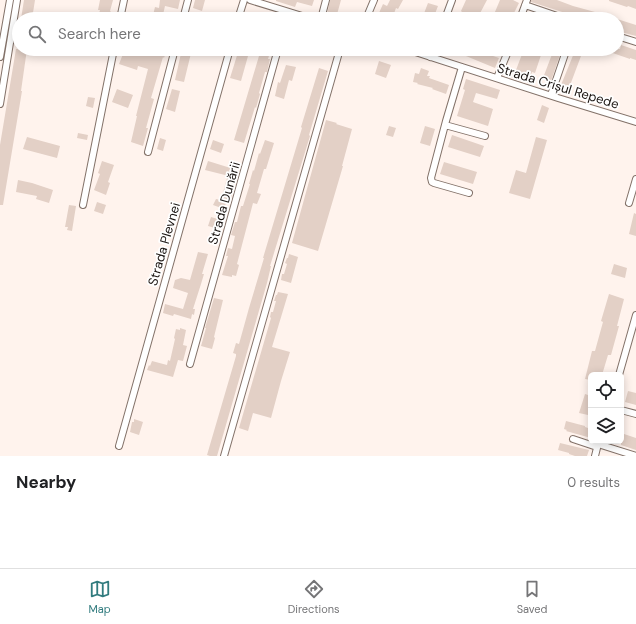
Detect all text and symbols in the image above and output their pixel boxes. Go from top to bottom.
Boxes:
search box [12,12,624,56]
icon: search [26,23,48,45]
text: Search here [58,24,141,44]
street label: Strada Crișul Repede [495,59,621,113]
street label: Strada Dunării [204,160,244,246]
street label: Strada Plevnei [144,201,184,287]
map controls [588,372,624,444]
button: locate [588,372,624,408]
button: layers [588,408,624,444]
text: Nearby [16,471,76,493]
text: 0 results [567,474,620,491]
tab: Map [89,578,111,616]
tab: Directions [288,578,340,616]
tab: Saved [517,578,547,616]

